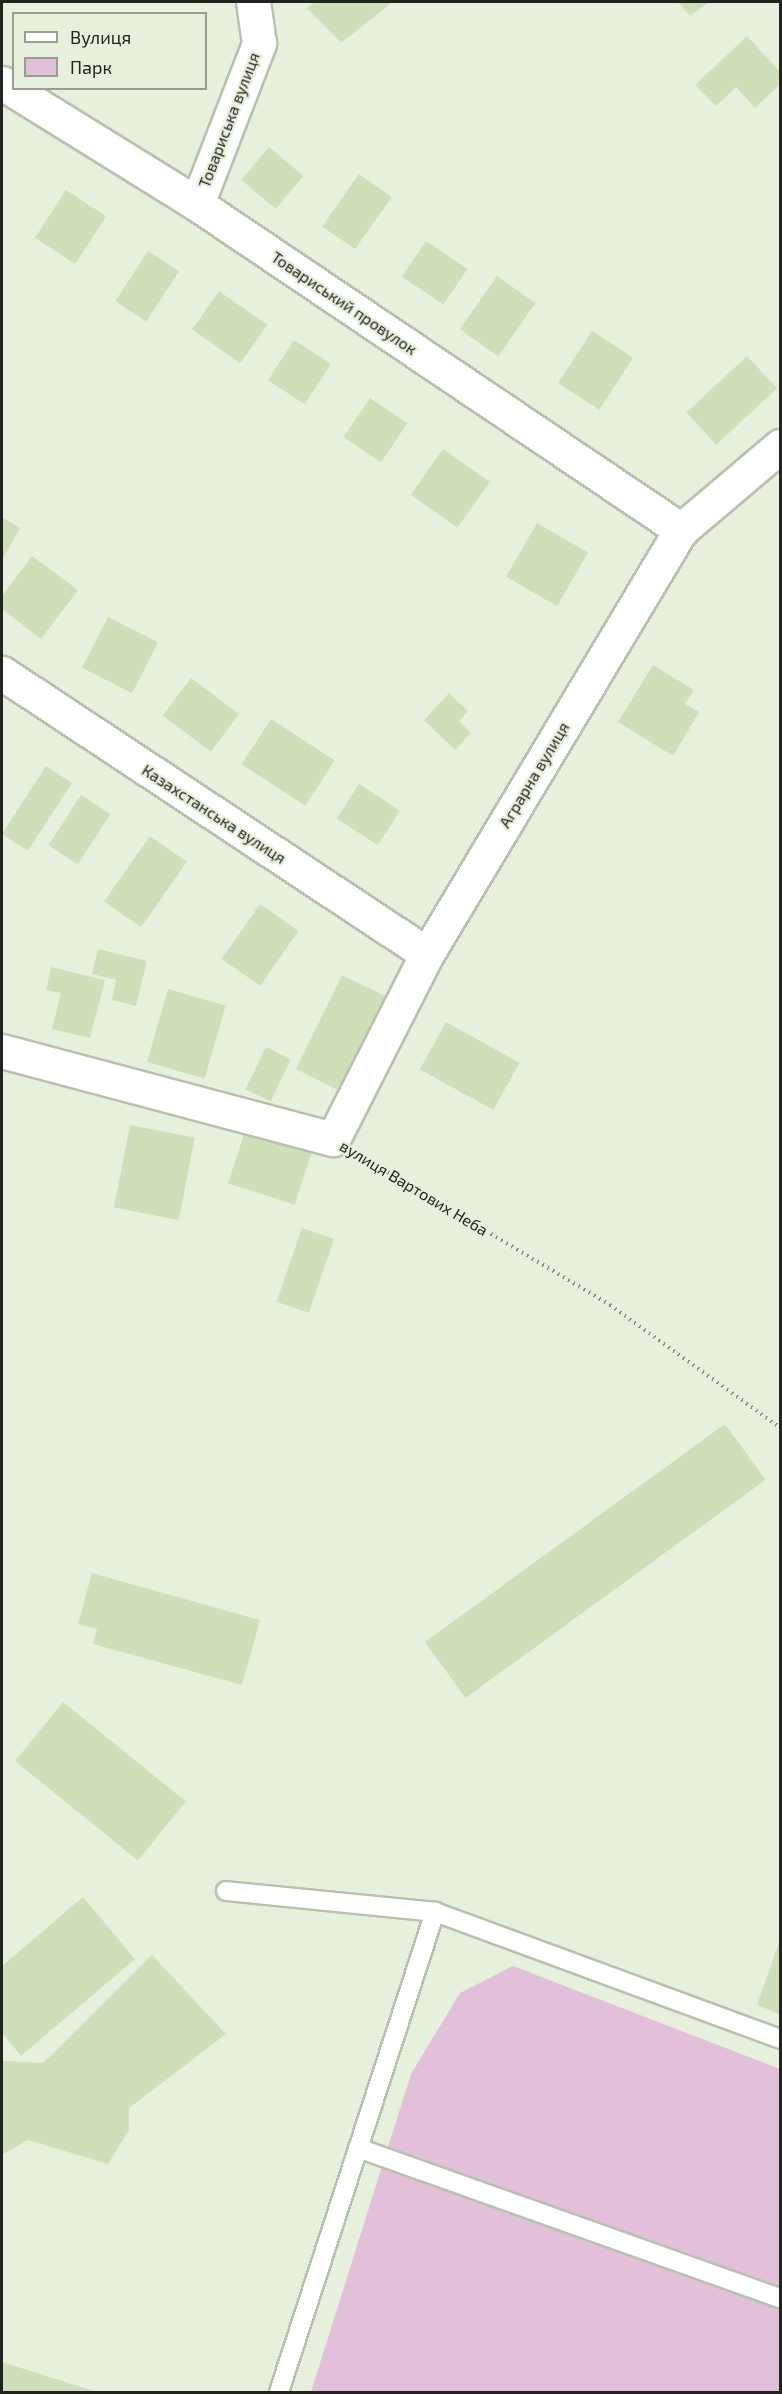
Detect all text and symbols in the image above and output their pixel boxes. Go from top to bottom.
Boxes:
legend [12,12,207,90]
text: Вулиця [70,26,131,48]
street label: Товариська вулиця [194,50,264,190]
text: Парк [70,56,112,78]
street label: Товариський провулок [268,247,420,359]
street label: Аграрна вулиця [495,719,573,831]
street label: Казахстанська вулиця [138,760,290,868]
street label: вулиця Вартових Неба [336,1136,492,1240]

